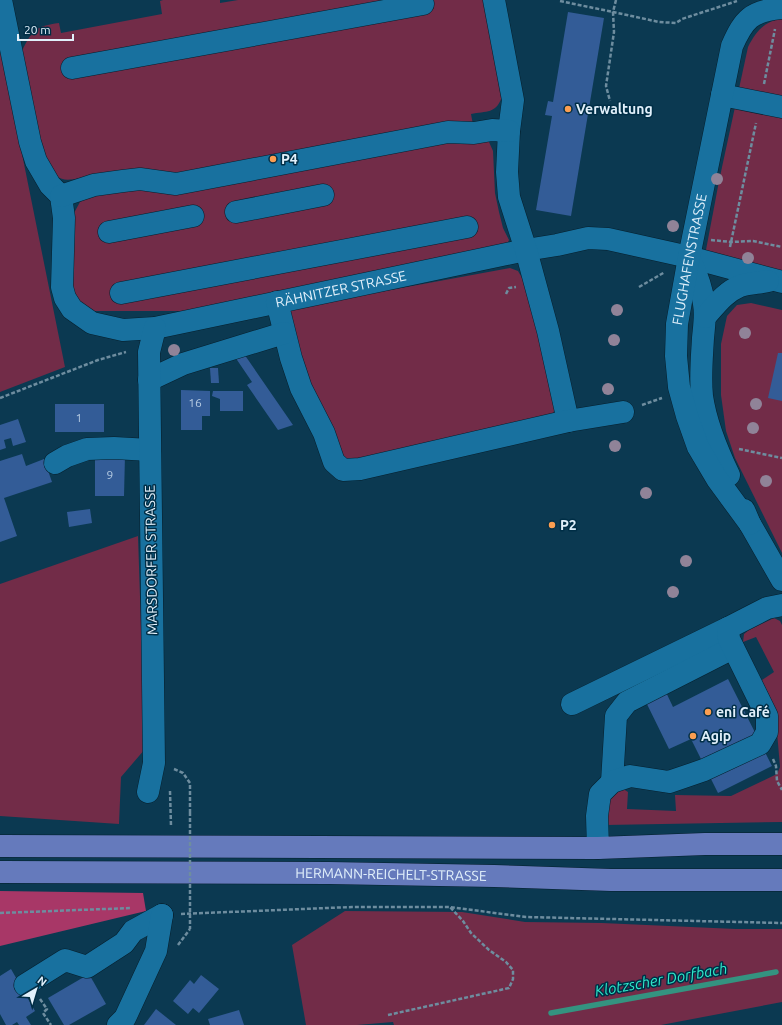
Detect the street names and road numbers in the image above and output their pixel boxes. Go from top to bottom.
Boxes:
street label: FLUGHAFENSTRASSE [669,192,710,326]
street label: RÄHNITZER STRASSE [274,267,408,310]
street label: MARSDORFER STRASSE [142,485,160,635]
street label: HERMANN-REICHELT-STRASSE [295,865,487,884]

